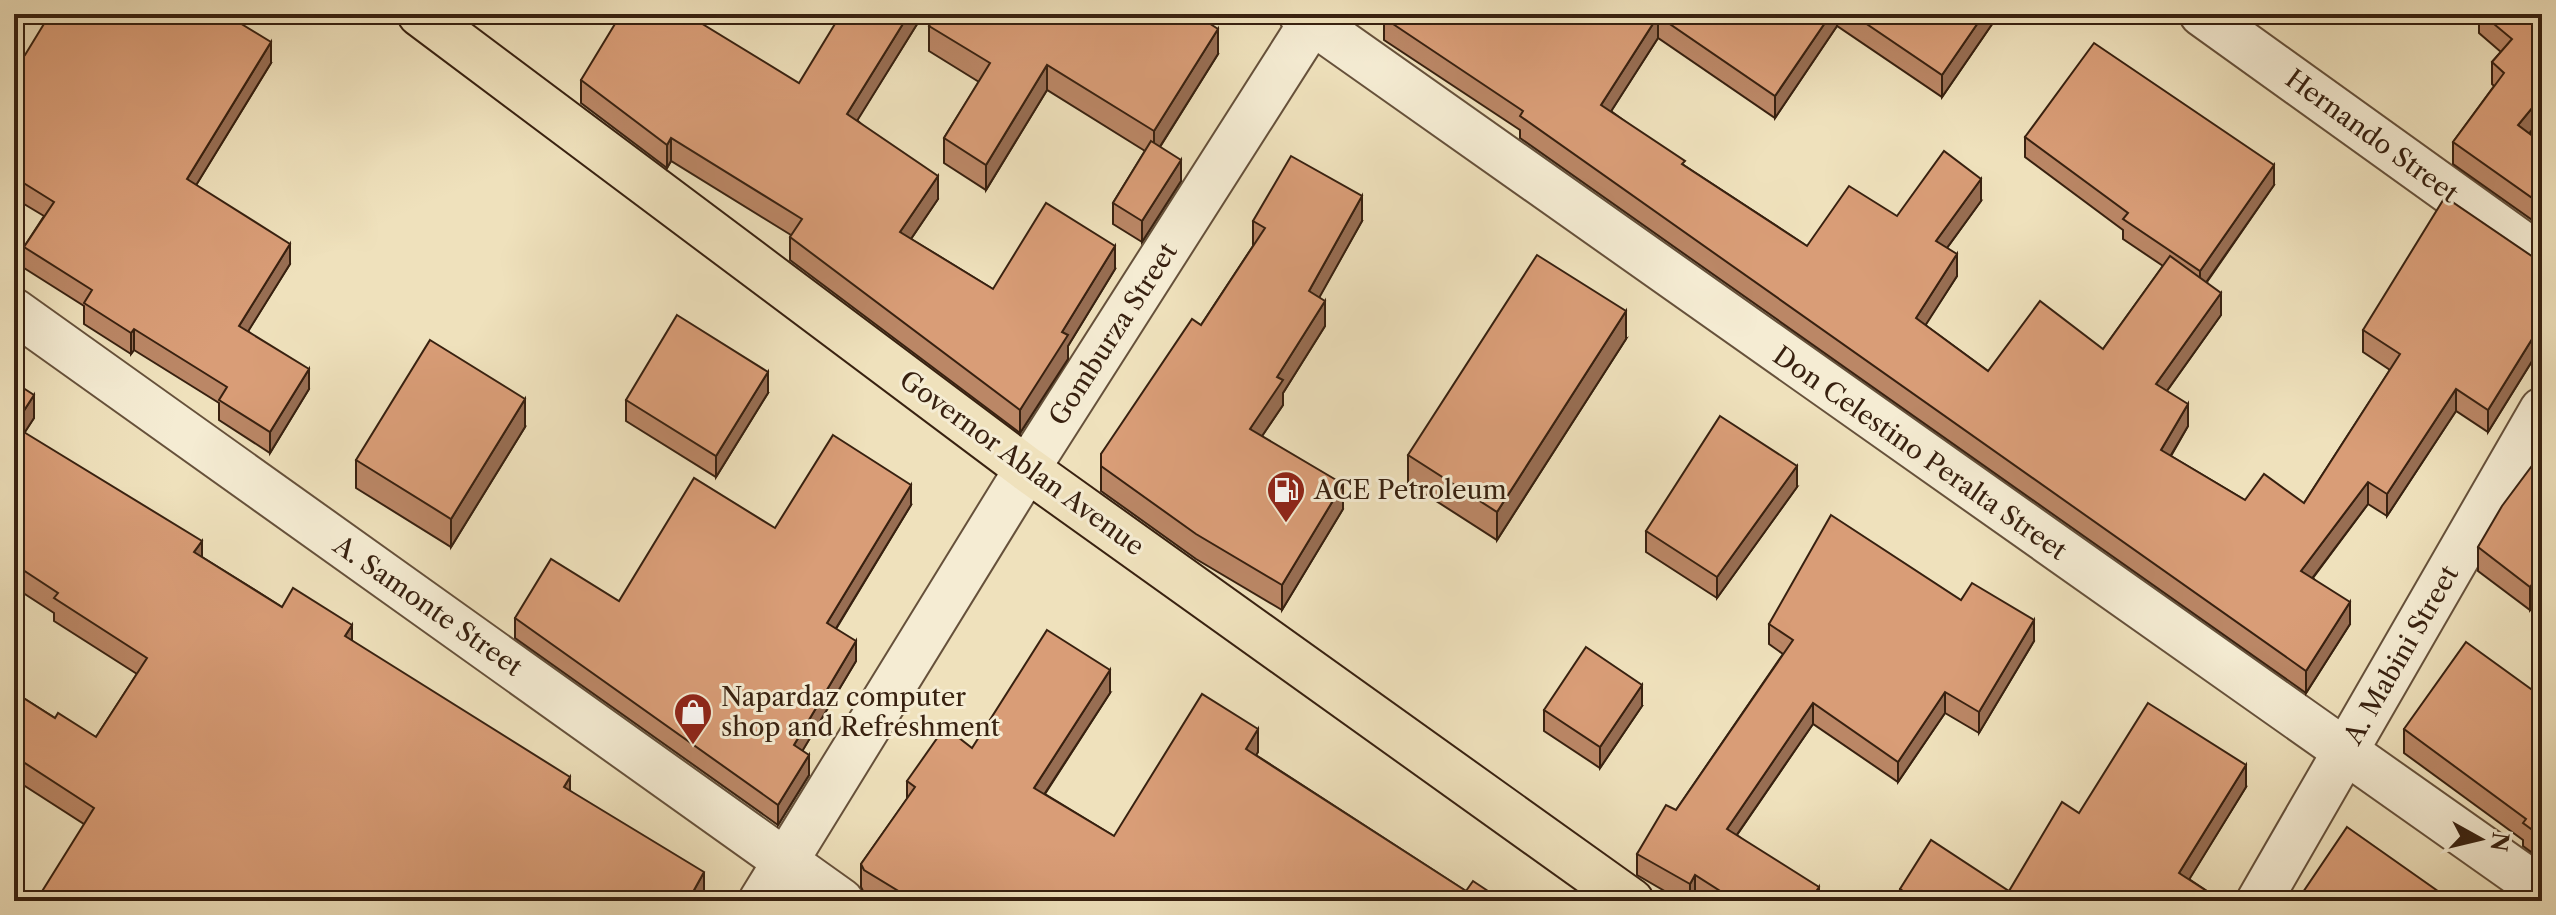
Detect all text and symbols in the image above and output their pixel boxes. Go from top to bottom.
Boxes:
street label: Hernando Street [2279,63,2465,210]
street label: Gomburza Street [1042,236,1184,431]
street label: Don Celestino Peralta Street [1767,339,2074,567]
street label: Governor Ablan Avenue [893,364,1151,562]
fuel station icon: ACE Petroleum [1265,469,1307,524]
place label: ACE Petroleum [1313,474,1507,506]
street label: A. Samonte Street [327,528,529,684]
street label: A. Mabini Street [2336,559,2466,751]
place label: Napardaz computer shop and Refreshment [721,681,1001,743]
shop icon: Napardaz computer shop and Refreshment [672,691,714,746]
north arrow [2440,799,2520,879]
text: N [2485,830,2514,853]

